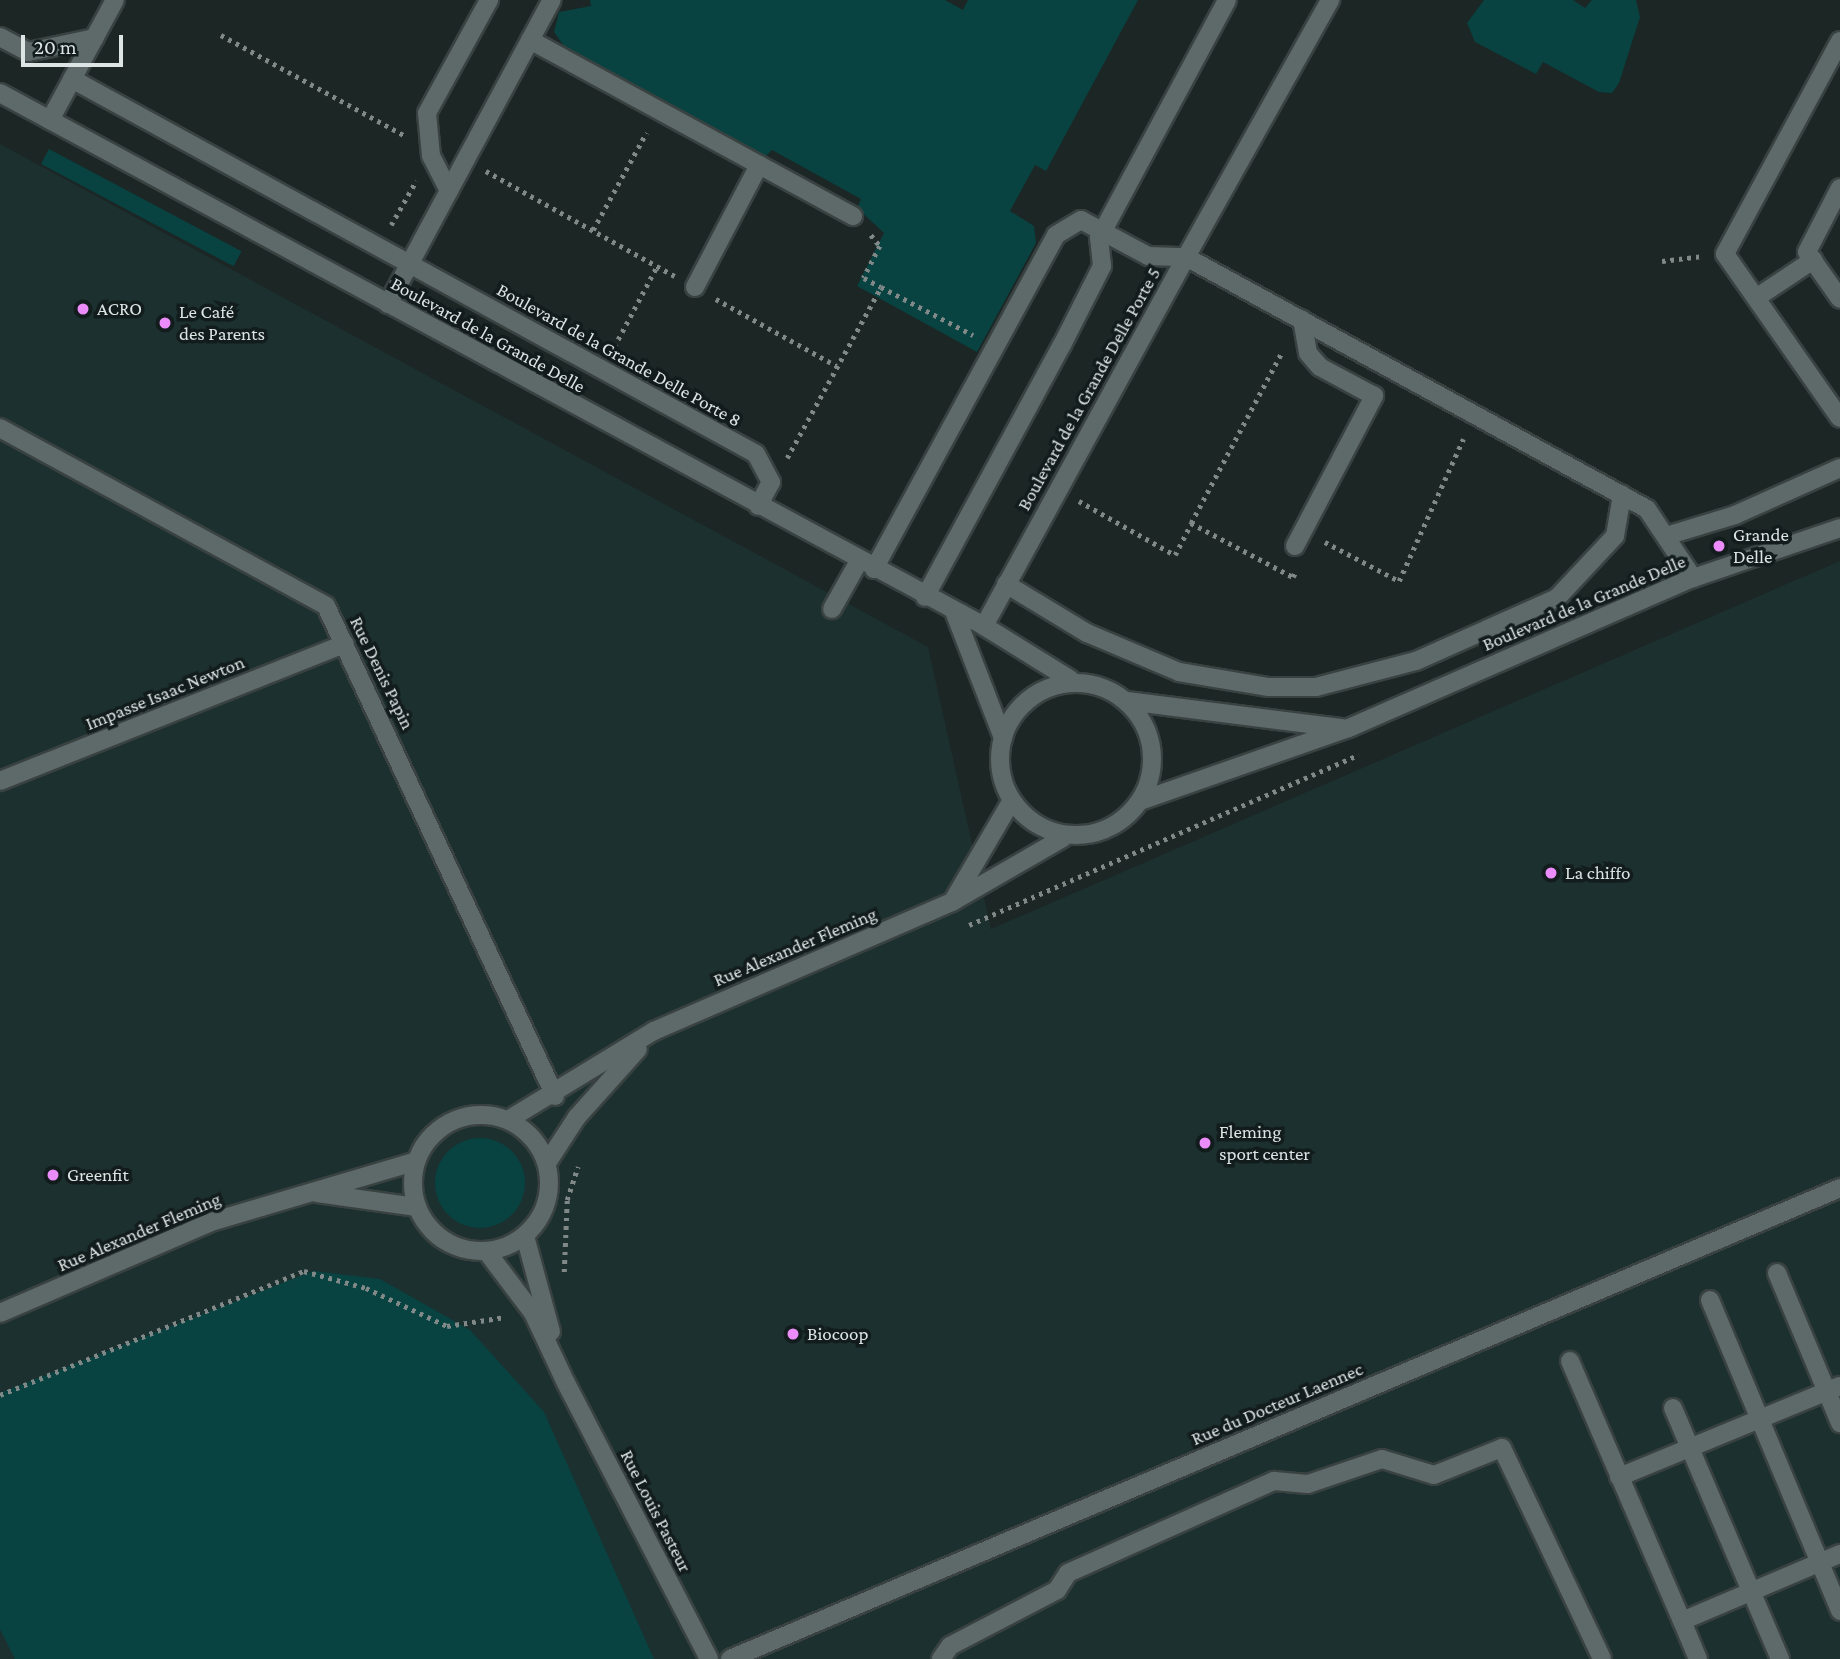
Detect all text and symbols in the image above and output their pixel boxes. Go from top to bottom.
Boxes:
scale bar [24,21,126,65]
text: 20 m [34,35,77,59]
street label: Boulevard de la Grande Delle Porte 5 [1013,263,1165,515]
street label: Boulevard de la Grande Delle [387,272,589,398]
street label: Boulevard de la Grande Delle Porte 8 [493,278,745,432]
place label: ACRO [97,298,142,320]
marker: ACRO [75,301,91,317]
place label: Le Café des Parents [179,301,265,345]
marker: Le Café des Parents [157,315,173,331]
place label: Grande Delle [1733,524,1789,568]
marker: Grande Delle [1711,538,1727,554]
street label: Boulevard de la Grande Delle [1479,550,1689,656]
street label: Rue Denis Papin [345,613,419,733]
street label: Impasse Isaac Newton [82,651,248,735]
place label: La chiffo [1565,862,1630,884]
marker: La chiffo [1543,865,1559,881]
street label: Rue Alexander Fleming [710,902,880,992]
place label: Fleming sport center [1219,1121,1310,1165]
marker: Fleming sport center [1197,1135,1213,1151]
place label: Greenfit [67,1164,129,1186]
marker: Greenfit [45,1167,61,1183]
street label: Rue Alexander Fleming [54,1187,224,1277]
place label: Biocoop [807,1323,868,1345]
marker: Biocoop [785,1326,801,1342]
street label: Rue du Docteur Laennec [1188,1358,1366,1450]
street label: Rue Louis Pasteur [615,1446,697,1576]

